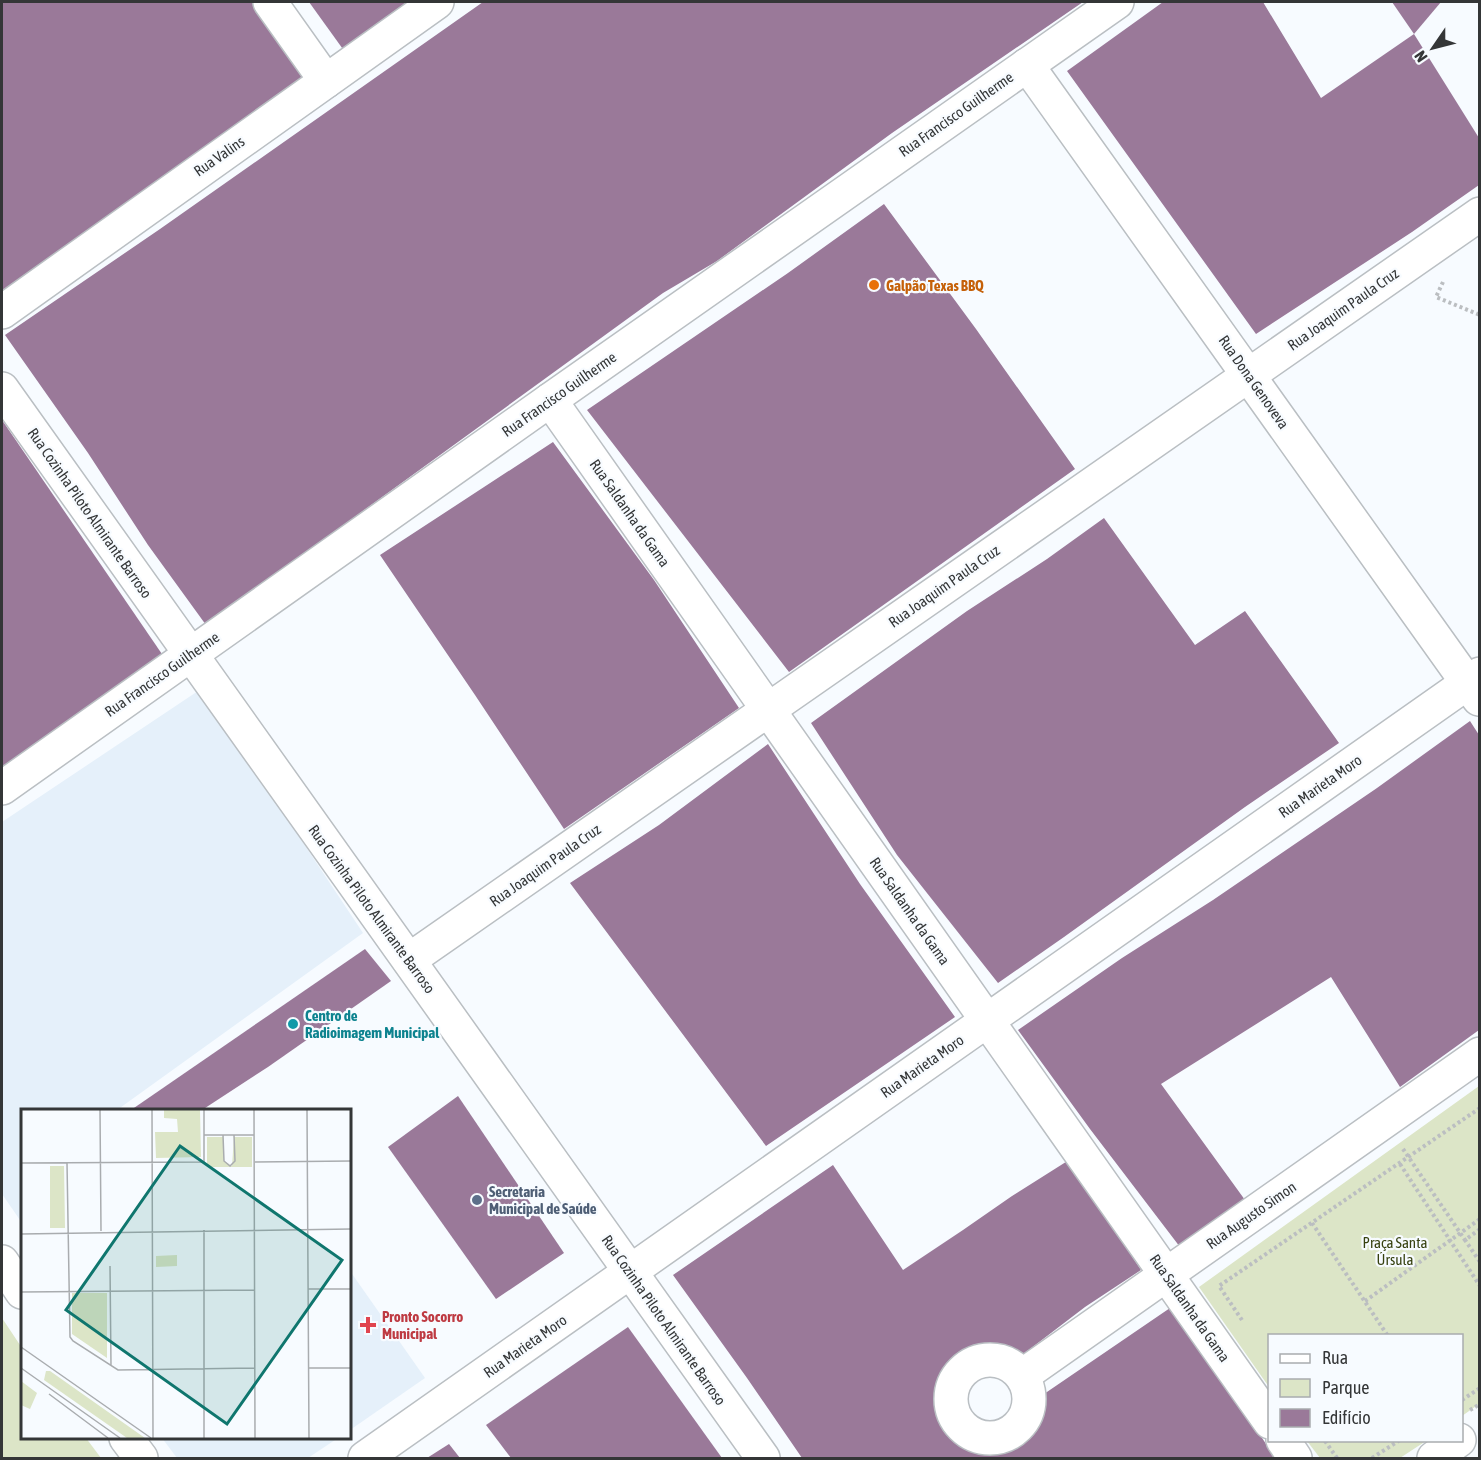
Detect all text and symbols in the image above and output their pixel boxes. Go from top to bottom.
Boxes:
north arrow [1403,18,1463,78]
text: N [1411,48,1431,66]
street label: Rua Francisco Guilherme [896,68,1017,160]
street label: Rua Valins [191,133,247,179]
street label: Rua Joaquim Paula Cruz [1284,264,1402,354]
place label: Galpão Texas BBQ [886,277,984,294]
marker: Galpão Texas BBQ [867,278,881,292]
street label: Rua Dona Genoveva [1215,332,1293,432]
street label: Rua Francisco Guilherme [499,348,620,440]
street label: Rua Cozinha Piloto Almirante Barroso [25,425,155,601]
street label: Rua Saldanha da Gama [587,456,674,570]
street label: Rua Joaquim Paula Cruz [885,541,1003,631]
street label: Rua Francisco Guilherme [102,628,223,720]
street label: Rua Marieta Moro [1275,751,1365,821]
street label: Rua Joaquim Paula Cruz [486,820,604,910]
street label: Rua Cozinha Piloto Almirante Barroso [305,822,439,996]
street label: Rua Saldanha da Gama [867,854,954,968]
place label: Centro de Radioimagem Municipal [305,1007,440,1041]
marker: Centro de Radioimagem Municipal [286,1017,300,1031]
street label: Rua Marieta Moro [877,1031,967,1101]
inset map [21,1109,351,1439]
street label: Rua Augusto Simon [1203,1178,1299,1252]
place label: Secretaria Municipal de Saúde [489,1183,597,1217]
marker: Secretaria Municipal de Saúde [470,1193,484,1207]
street label: Rua Cozinha Piloto Almirante Barroso [599,1232,729,1408]
park label: Praça Santa Úrsula [1363,1234,1427,1268]
street label: Rua Saldanha da Gama [1147,1251,1234,1365]
place label: Pronto Socorro Municipal [382,1308,463,1342]
street label: Rua Marieta Moro [480,1311,570,1381]
marker: Pronto Socorro Municipal [359,1316,377,1334]
legend [1268,1334,1463,1442]
text: Rua [1322,1347,1348,1368]
text: Parque [1322,1377,1370,1398]
text: Edifício [1322,1407,1371,1428]

